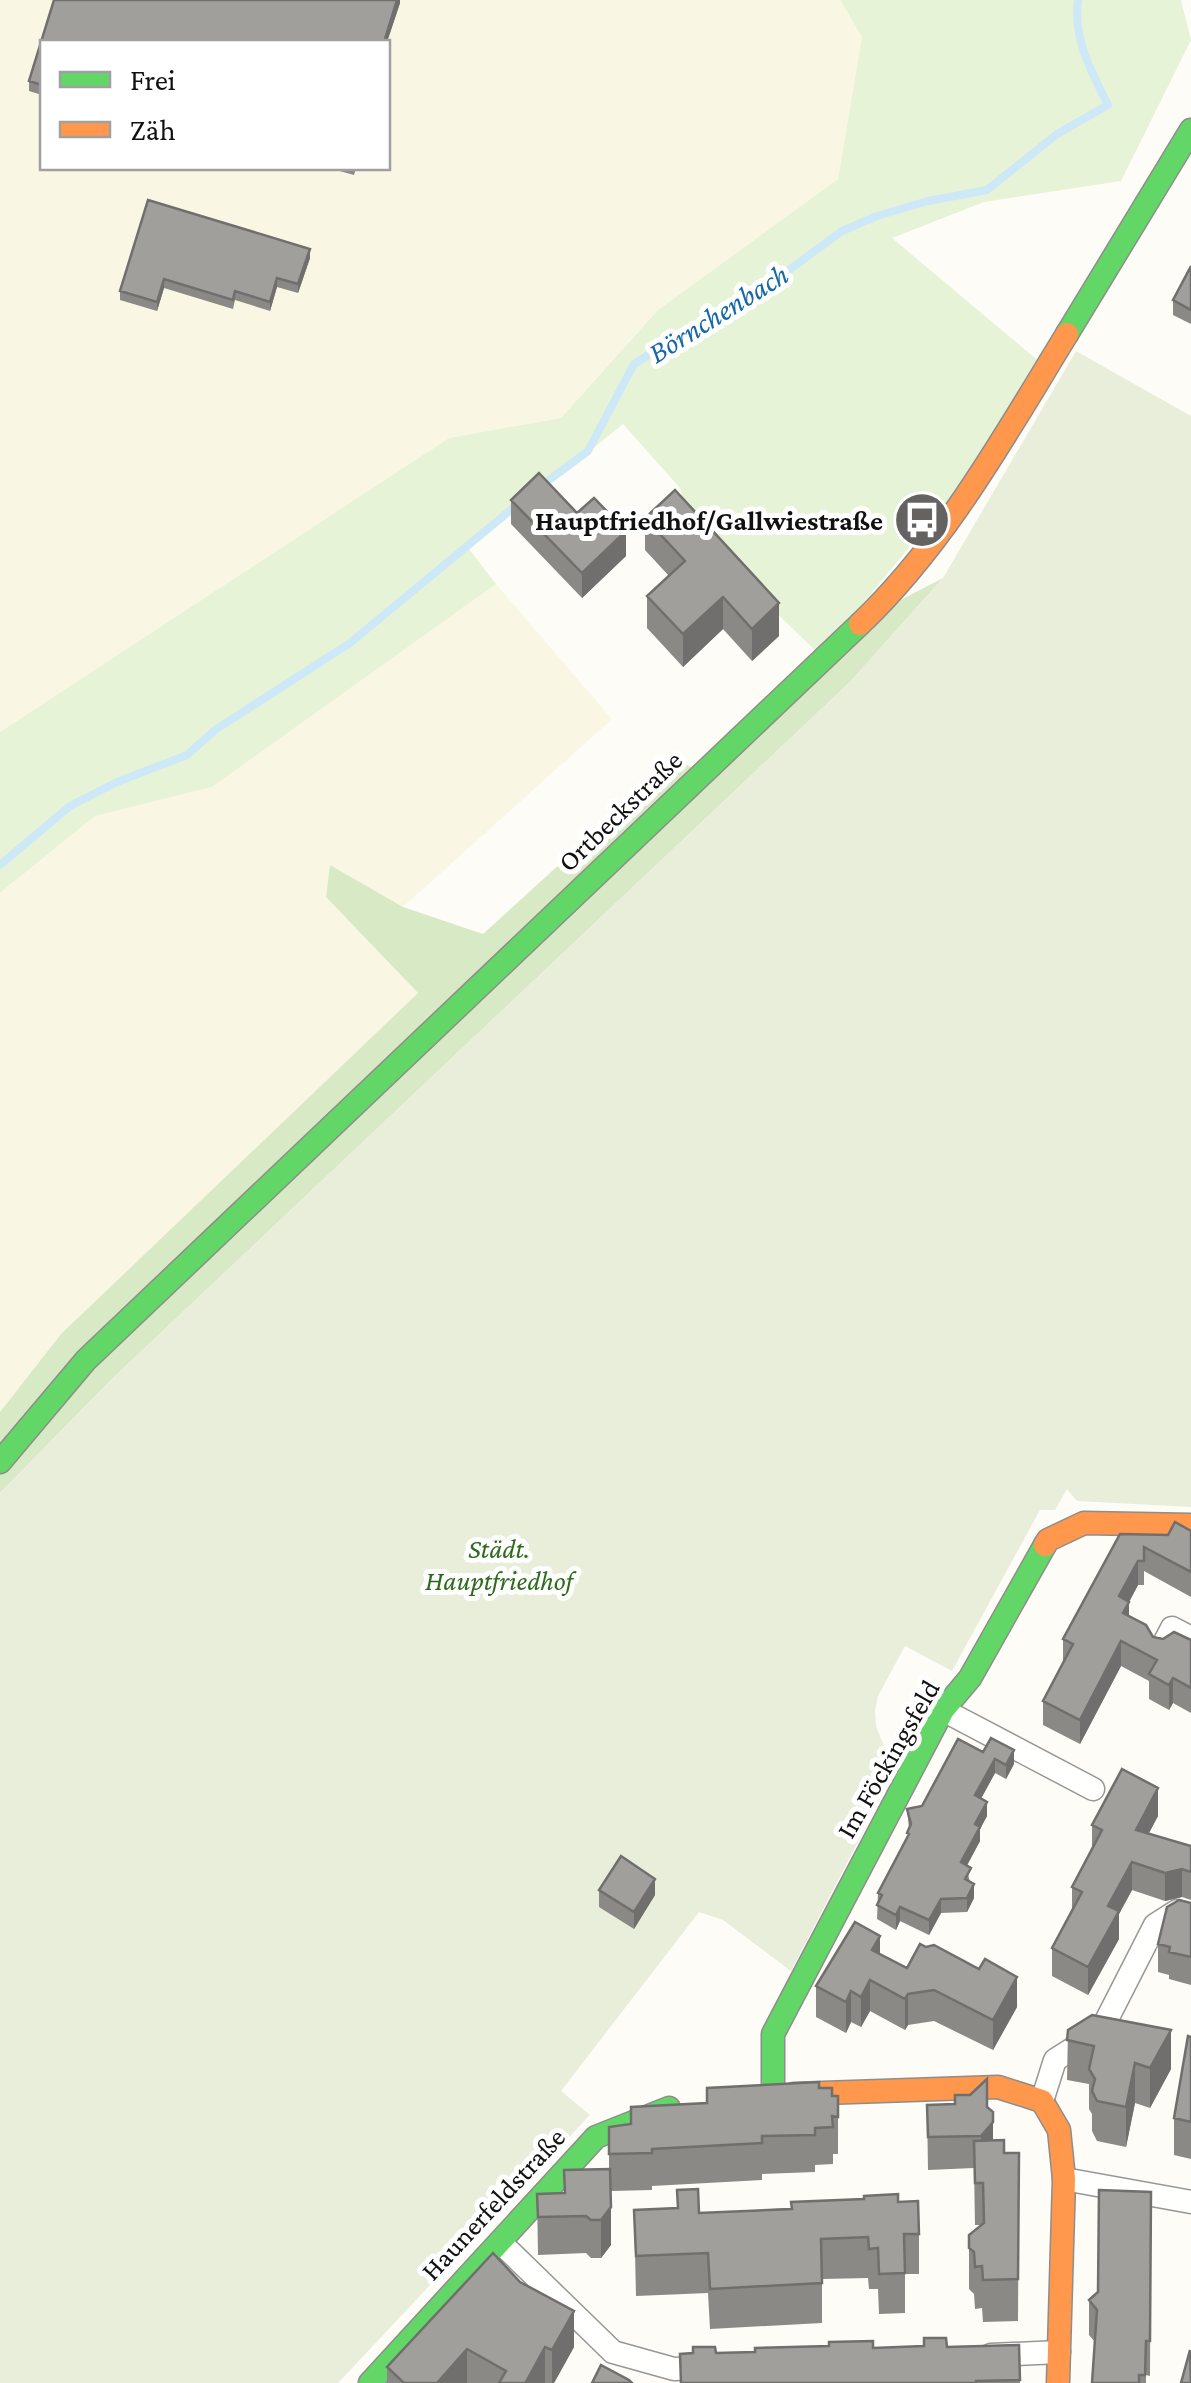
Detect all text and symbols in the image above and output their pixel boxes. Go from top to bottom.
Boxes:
legend [40,40,390,170]
text: Frei [130,63,176,96]
text: Zäh [130,113,176,146]
water label: Börnchenbach [642,257,794,369]
bus stop icon: Hauptfriedhof/Gallwiestraße [892,490,952,550]
place label: Hauptfriedhof/Gallwiestraße [535,505,883,536]
street label: Ortbeckstraße [552,744,688,878]
park label: Städt. Hauptfriedhof [425,1533,577,1596]
street label: Im Föckingsfeld [830,1674,946,1844]
street label: Haunerfeldstraße [415,2122,571,2286]

